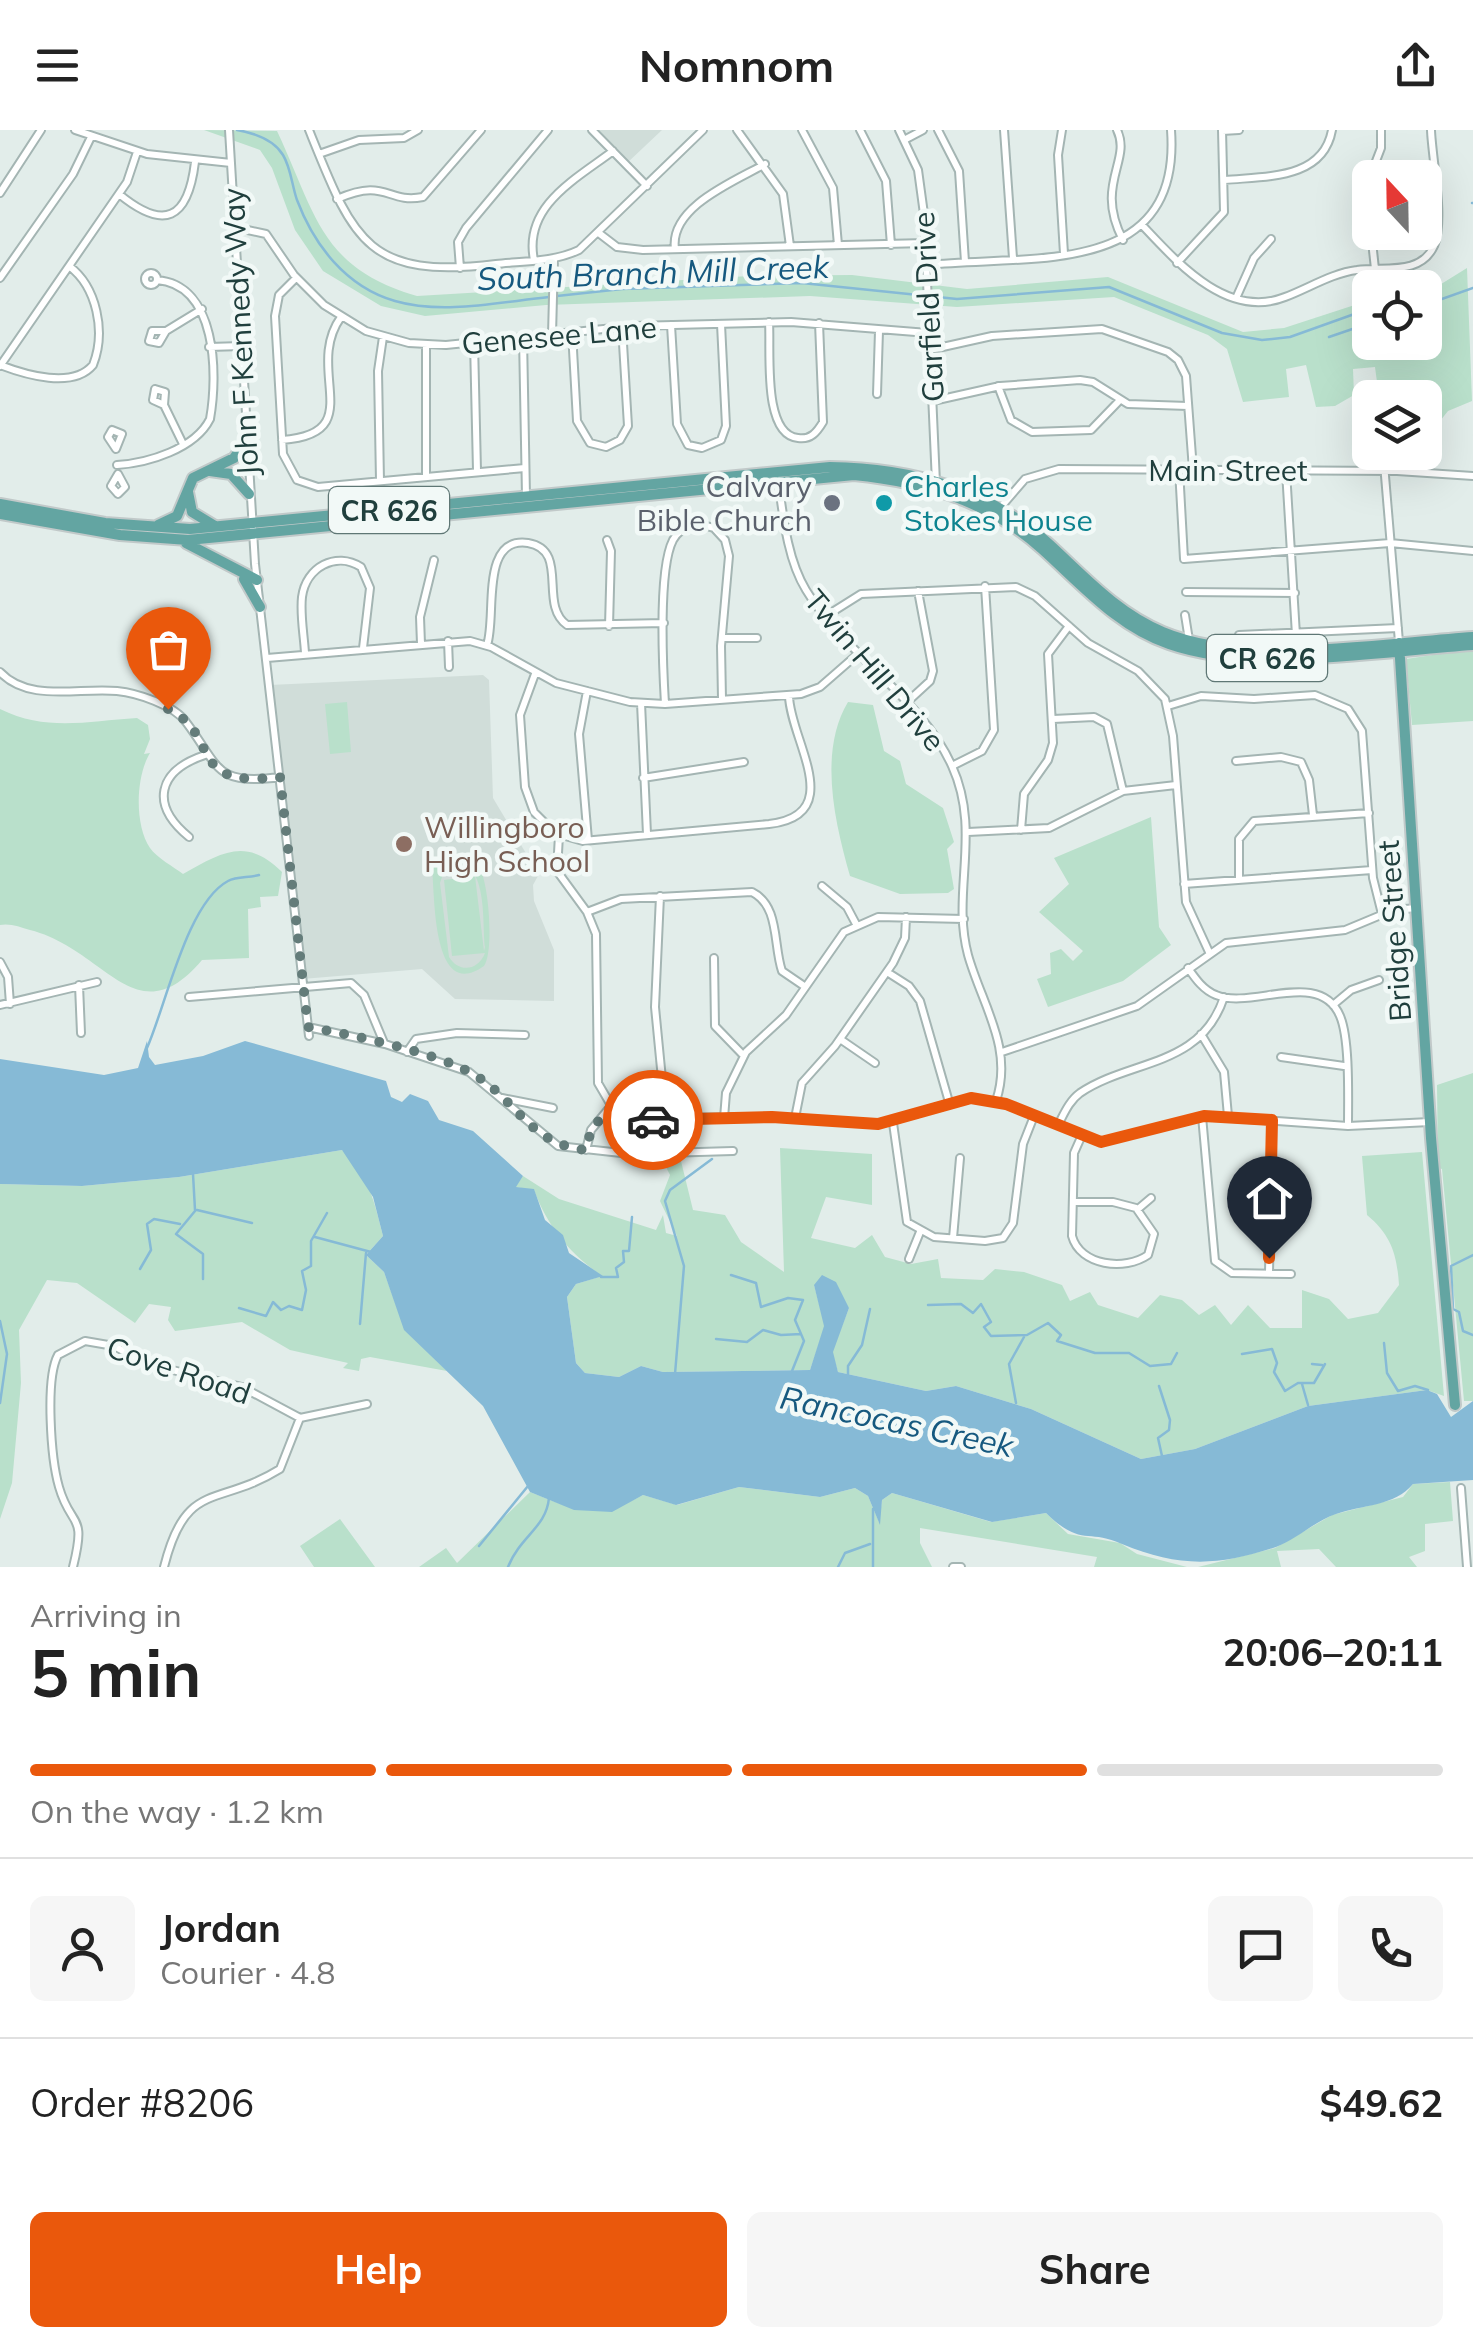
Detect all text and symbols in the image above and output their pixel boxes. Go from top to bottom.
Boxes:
text: Nomnom [639,37,834,93]
icon: menu [30,38,85,93]
icon: share [1388,38,1443,93]
north arrow [1352,160,1442,250]
map controls [1352,160,1442,470]
street label: John F Kennedy Way [213,187,267,477]
street label: Garfield Drive [904,211,952,403]
water label: South Branch Mill Creek [476,246,831,298]
button: locate [1352,270,1442,360]
street label: Genesee Lane [460,308,658,362]
button: layers [1352,380,1442,470]
street label: Main Street [1148,451,1308,489]
place label: Calvary Bible Church [637,467,812,539]
place label: Charles Stokes House [904,467,1093,539]
road number: CR 626 [329,487,449,533]
marker: Calvary Bible Church [821,492,843,514]
marker: Charles Stokes House [873,492,895,514]
street label: Twin Hill Drive [796,581,954,759]
pin [126,607,211,710]
icon: bag [141,622,196,677]
road number: CR 626 [1207,635,1327,681]
place label: Willingboro High School [424,808,590,880]
marker: Willingboro High School [393,833,415,855]
street label: Bridge Street [1369,839,1419,1023]
courier [603,1070,703,1170]
icon: car [626,1093,681,1148]
pin [1227,1156,1312,1259]
icon: home [1242,1171,1297,1226]
street label: Cove Road [102,1328,256,1412]
water label: Rancocas Creek [777,1377,1019,1466]
text: Arriving in [30,1595,182,1635]
text: 20:06–20:11 [1223,1628,1443,1676]
text: 5 min [30,1632,201,1713]
text: On the way · 1.2 km [30,1791,324,1831]
button: person [30,1896,135,2001]
button: chat [1208,1896,1313,2001]
button: phone [1338,1896,1443,2001]
text: Jordan [160,1904,281,1952]
text: Courier · 4.8 [160,1952,336,1992]
text: Order #8206 [30,2079,254,2127]
text: $49.62 [1320,2079,1443,2127]
button: Help [30,2212,727,2327]
button: Share [747,2212,1443,2327]

